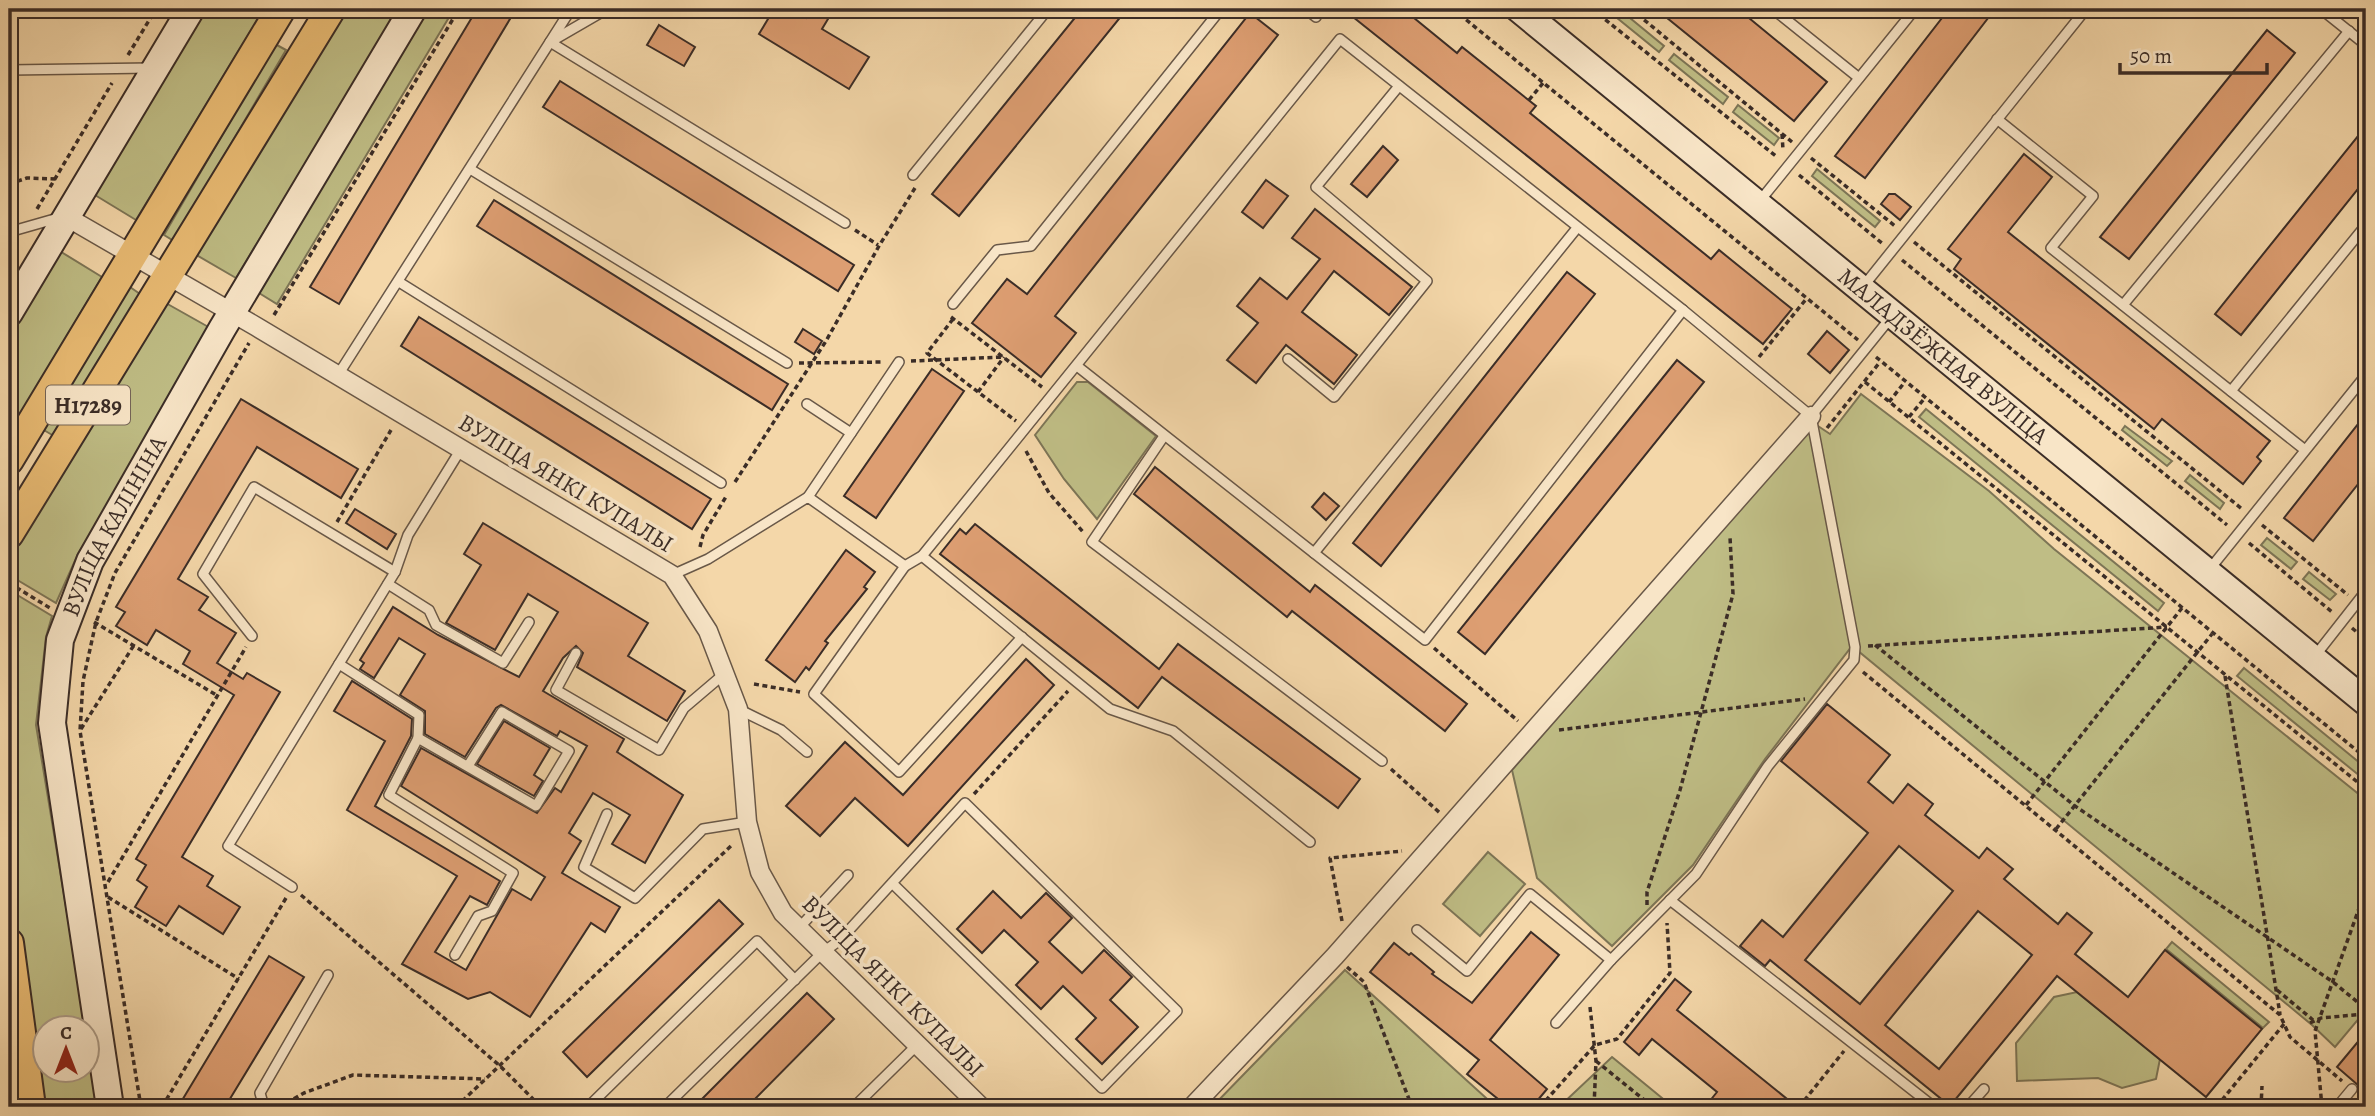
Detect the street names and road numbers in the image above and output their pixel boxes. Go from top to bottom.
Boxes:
street label: МАЛАДЗЁЖНАЯ ВУЛІЦА [1831,260,2056,452]
road number: Н17289 [46,386,130,424]
street label: ВУЛІЦА ЯНКІ КУПАЛЫ [453,406,679,560]
street label: ВУЛІЦА КАЛІНІНА [54,429,174,621]
street label: ВУЛІЦА ЯНКІ КУПАЛЫ [795,888,991,1084]

